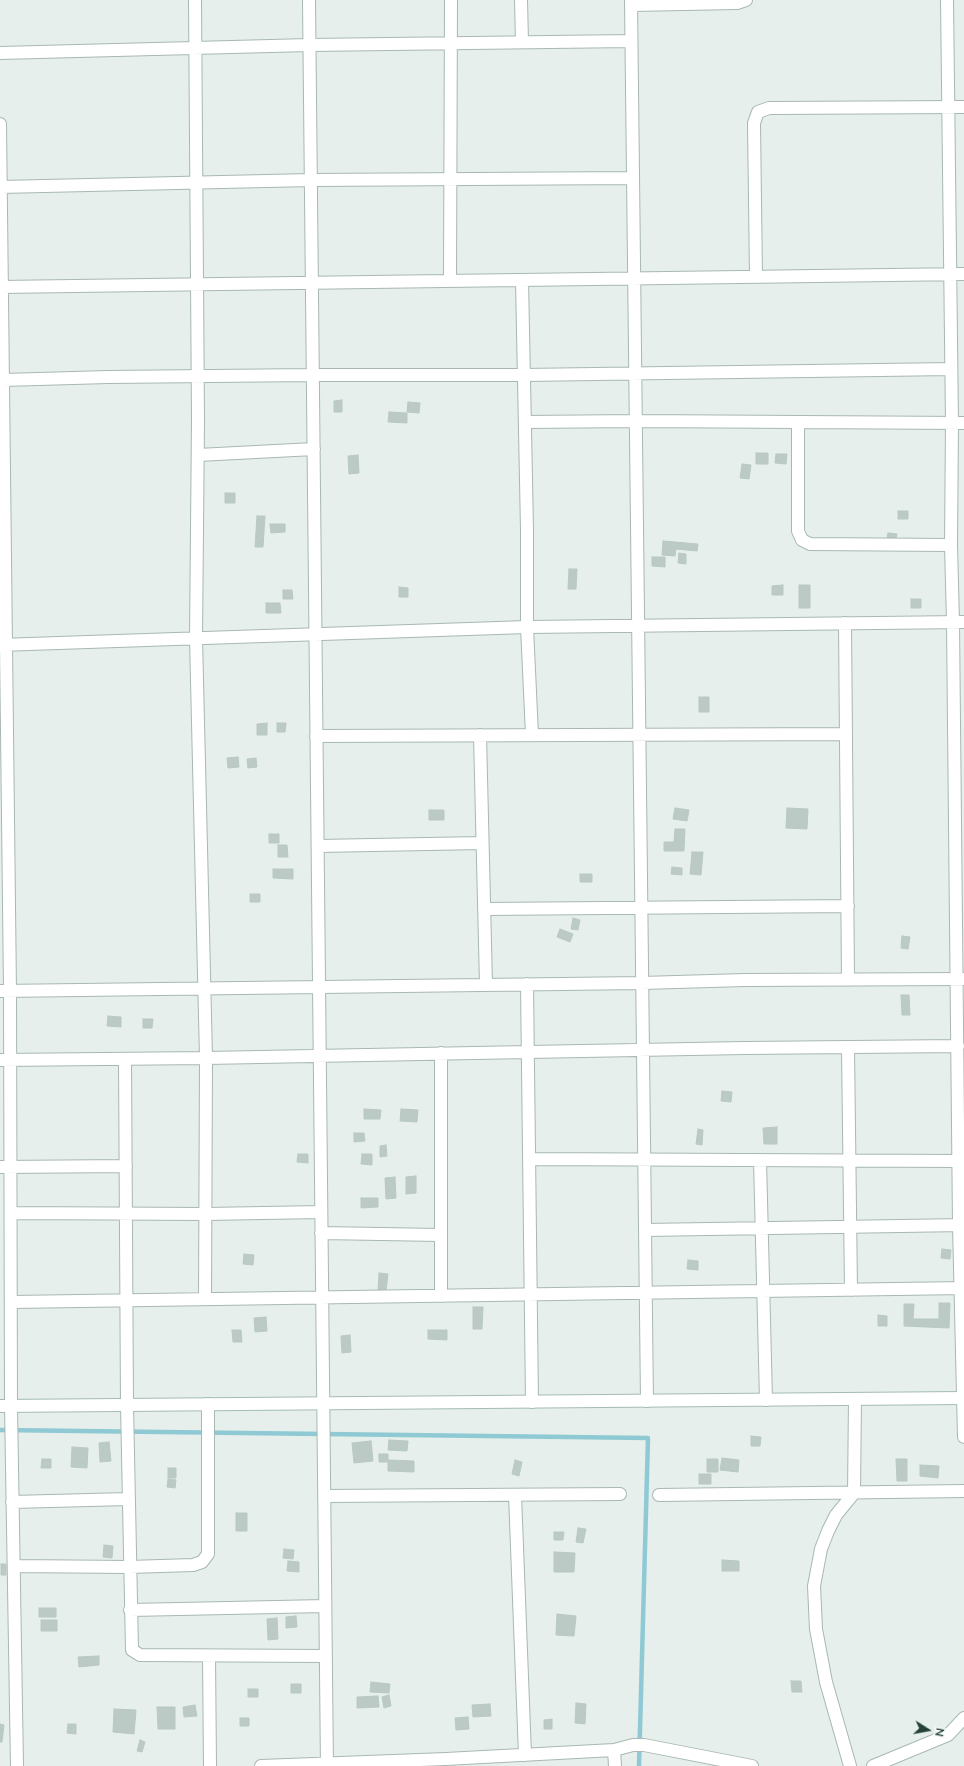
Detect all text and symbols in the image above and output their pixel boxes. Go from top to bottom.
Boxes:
north arrow [908,1710,948,1750]
text: N [933,1727,947,1738]

